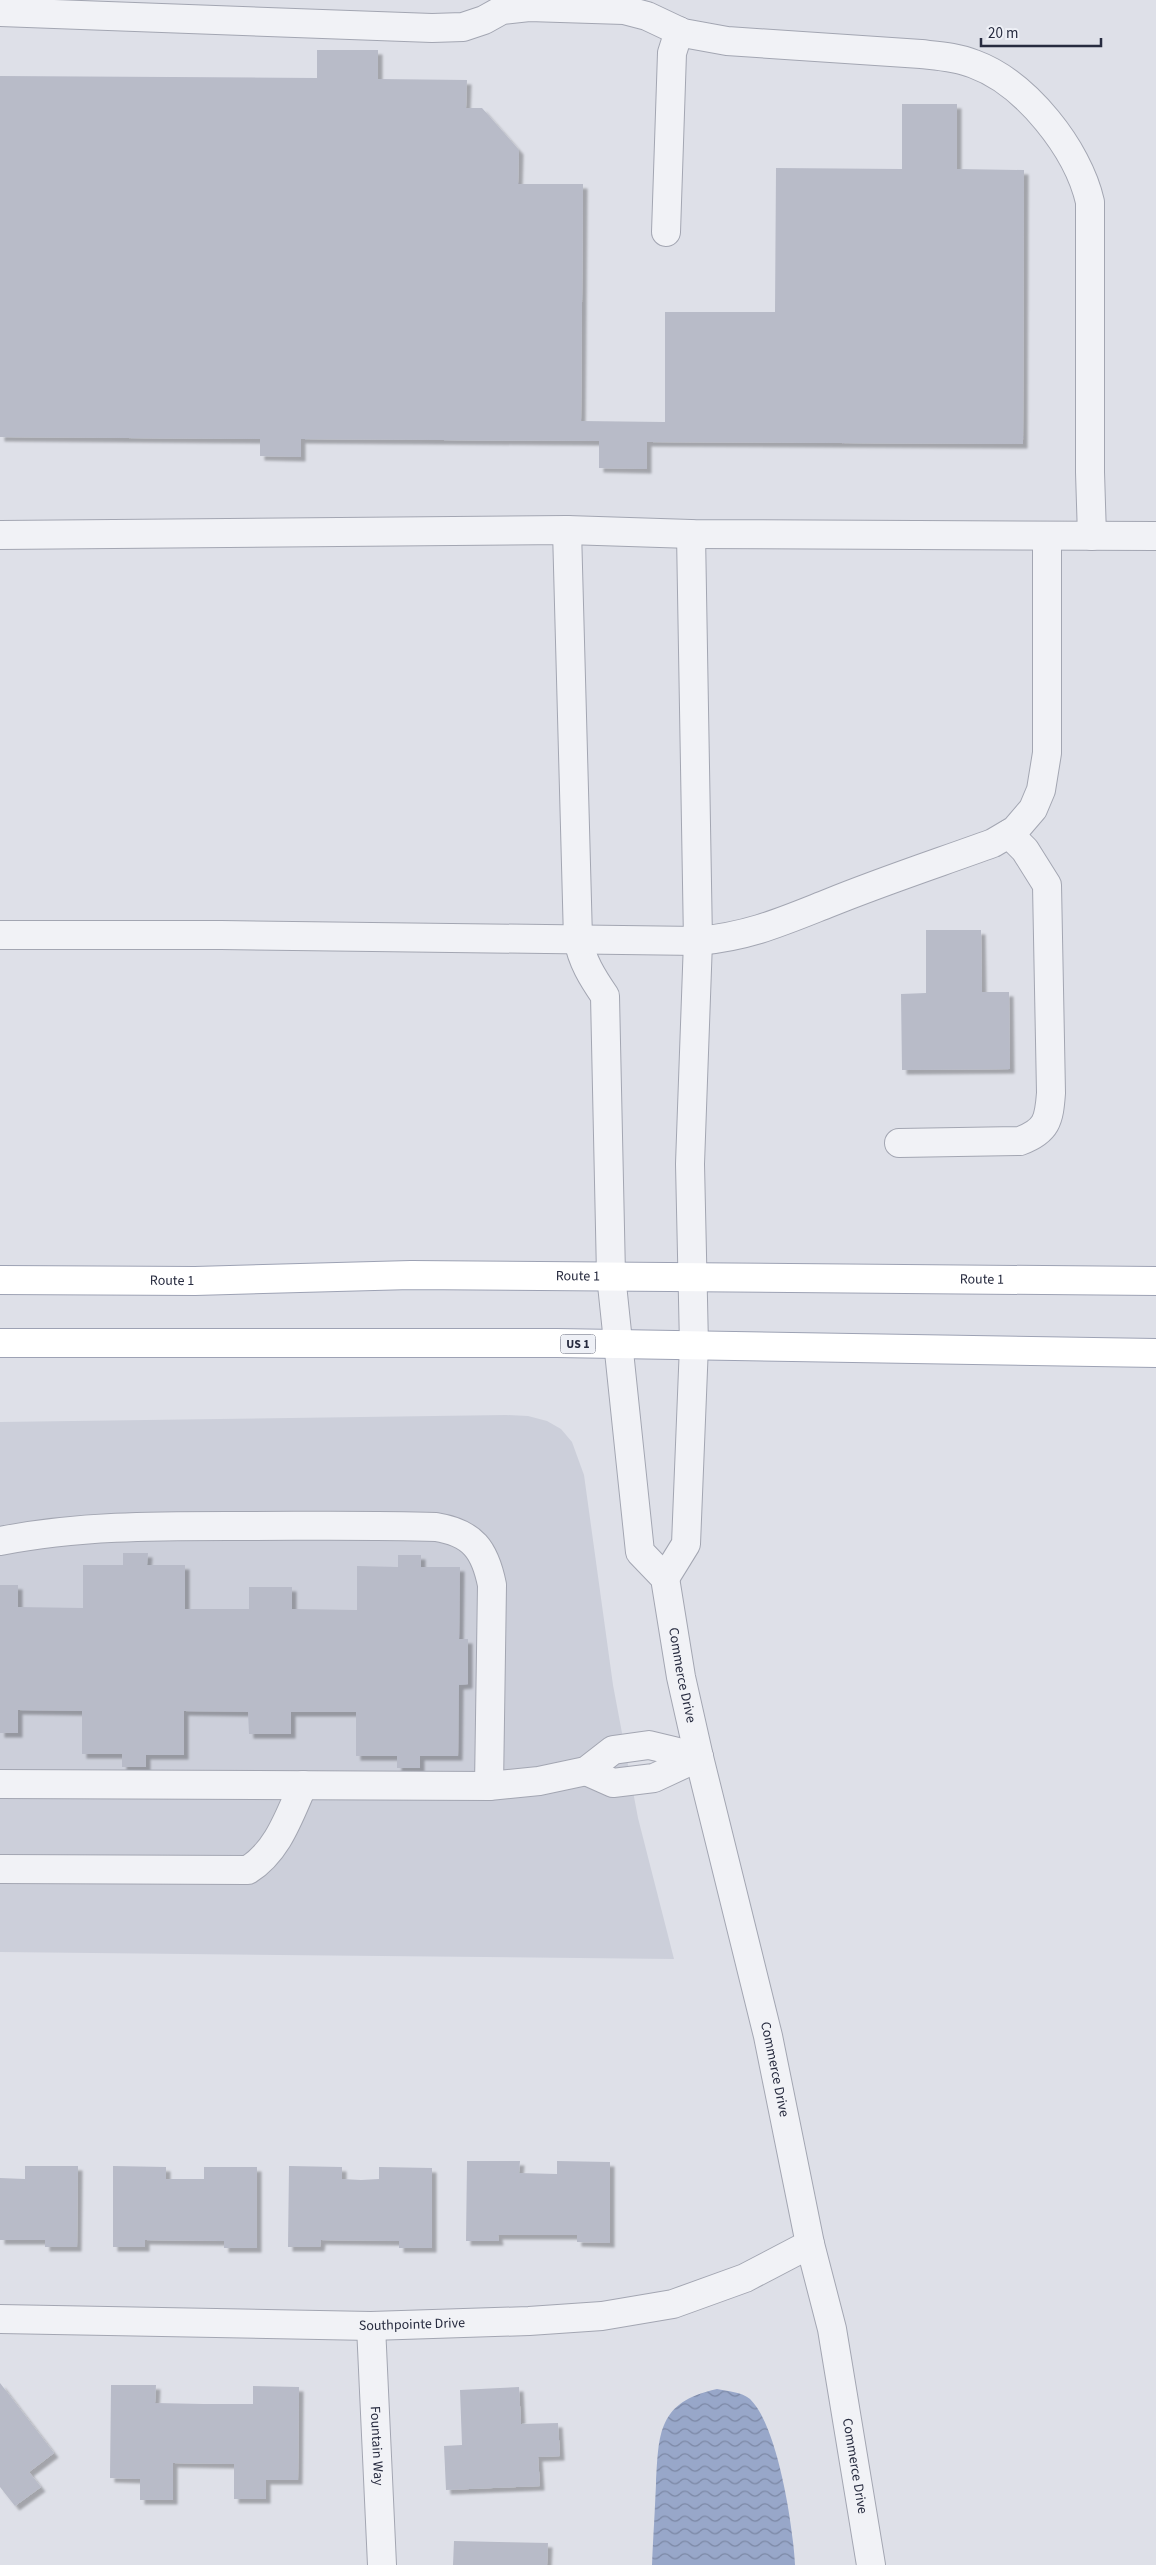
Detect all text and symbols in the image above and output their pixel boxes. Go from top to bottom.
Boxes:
scale bar [981,15,1101,47]
text: 20 m [988,23,1018,44]
street label: Route 1 [556,1266,600,1287]
street label: Route 1 [960,1269,1004,1290]
street label: Route 1 [150,1271,194,1291]
road number: US 1 [560,1335,596,1354]
street label: Commerce Drive [663,1626,701,1725]
street label: Commerce Drive [755,2020,794,2119]
street label: Southpointe Drive [359,2313,465,2336]
street label: Fountain Way [365,2406,388,2486]
street label: Commerce Drive [837,2417,872,2515]

